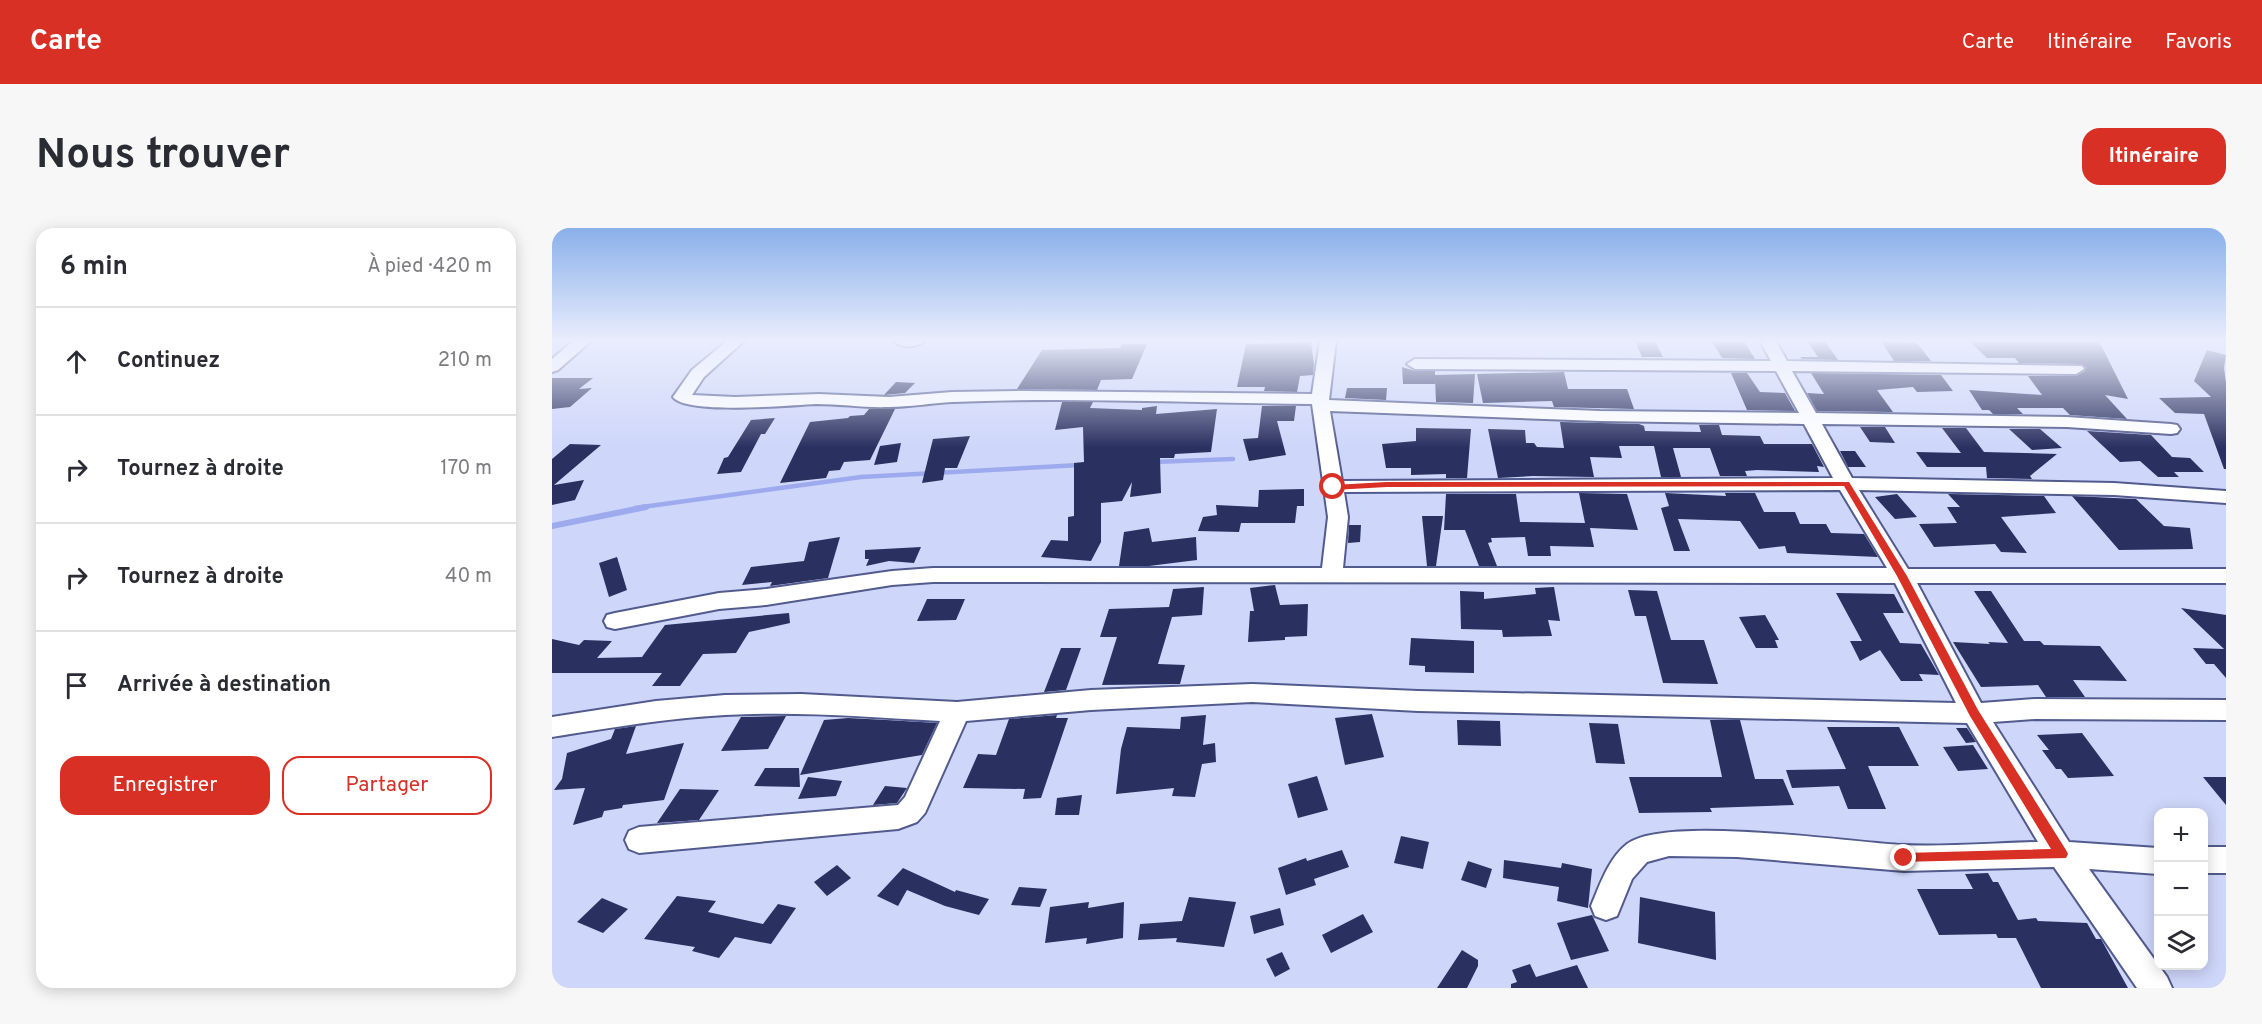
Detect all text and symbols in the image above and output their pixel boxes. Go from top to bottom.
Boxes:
text: Carte [30,24,102,60]
text: Carte [1962,29,2014,56]
text: Itinéraire [2047,29,2132,56]
text: Favoris [2165,29,2232,56]
button: Itinéraire [2082,128,2226,185]
text: Nous trouver [36,130,290,183]
text: 6 min [60,251,128,284]
text: À pied · 420 m [367,254,492,280]
icon: ahead [60,345,93,378]
text: Continuez [117,348,220,375]
text: 210 m [438,348,492,374]
icon: right [60,453,93,486]
text: Tournez à droite [117,456,284,483]
text: 170 m [440,456,492,482]
route start [1319,473,1345,499]
icon: right [60,561,93,594]
text: Tournez à droite [117,564,284,591]
text: 40 m [445,564,492,590]
icon: arrive [60,669,93,702]
text: Arrivée à destination [117,672,331,699]
button: Enregistrer [60,756,270,815]
button: Partager [282,756,492,815]
map controls [2154,808,2208,970]
button: + [2154,808,2208,862]
route end [1890,844,1916,870]
button: − [2154,862,2208,916]
button: layers [2154,916,2208,970]

